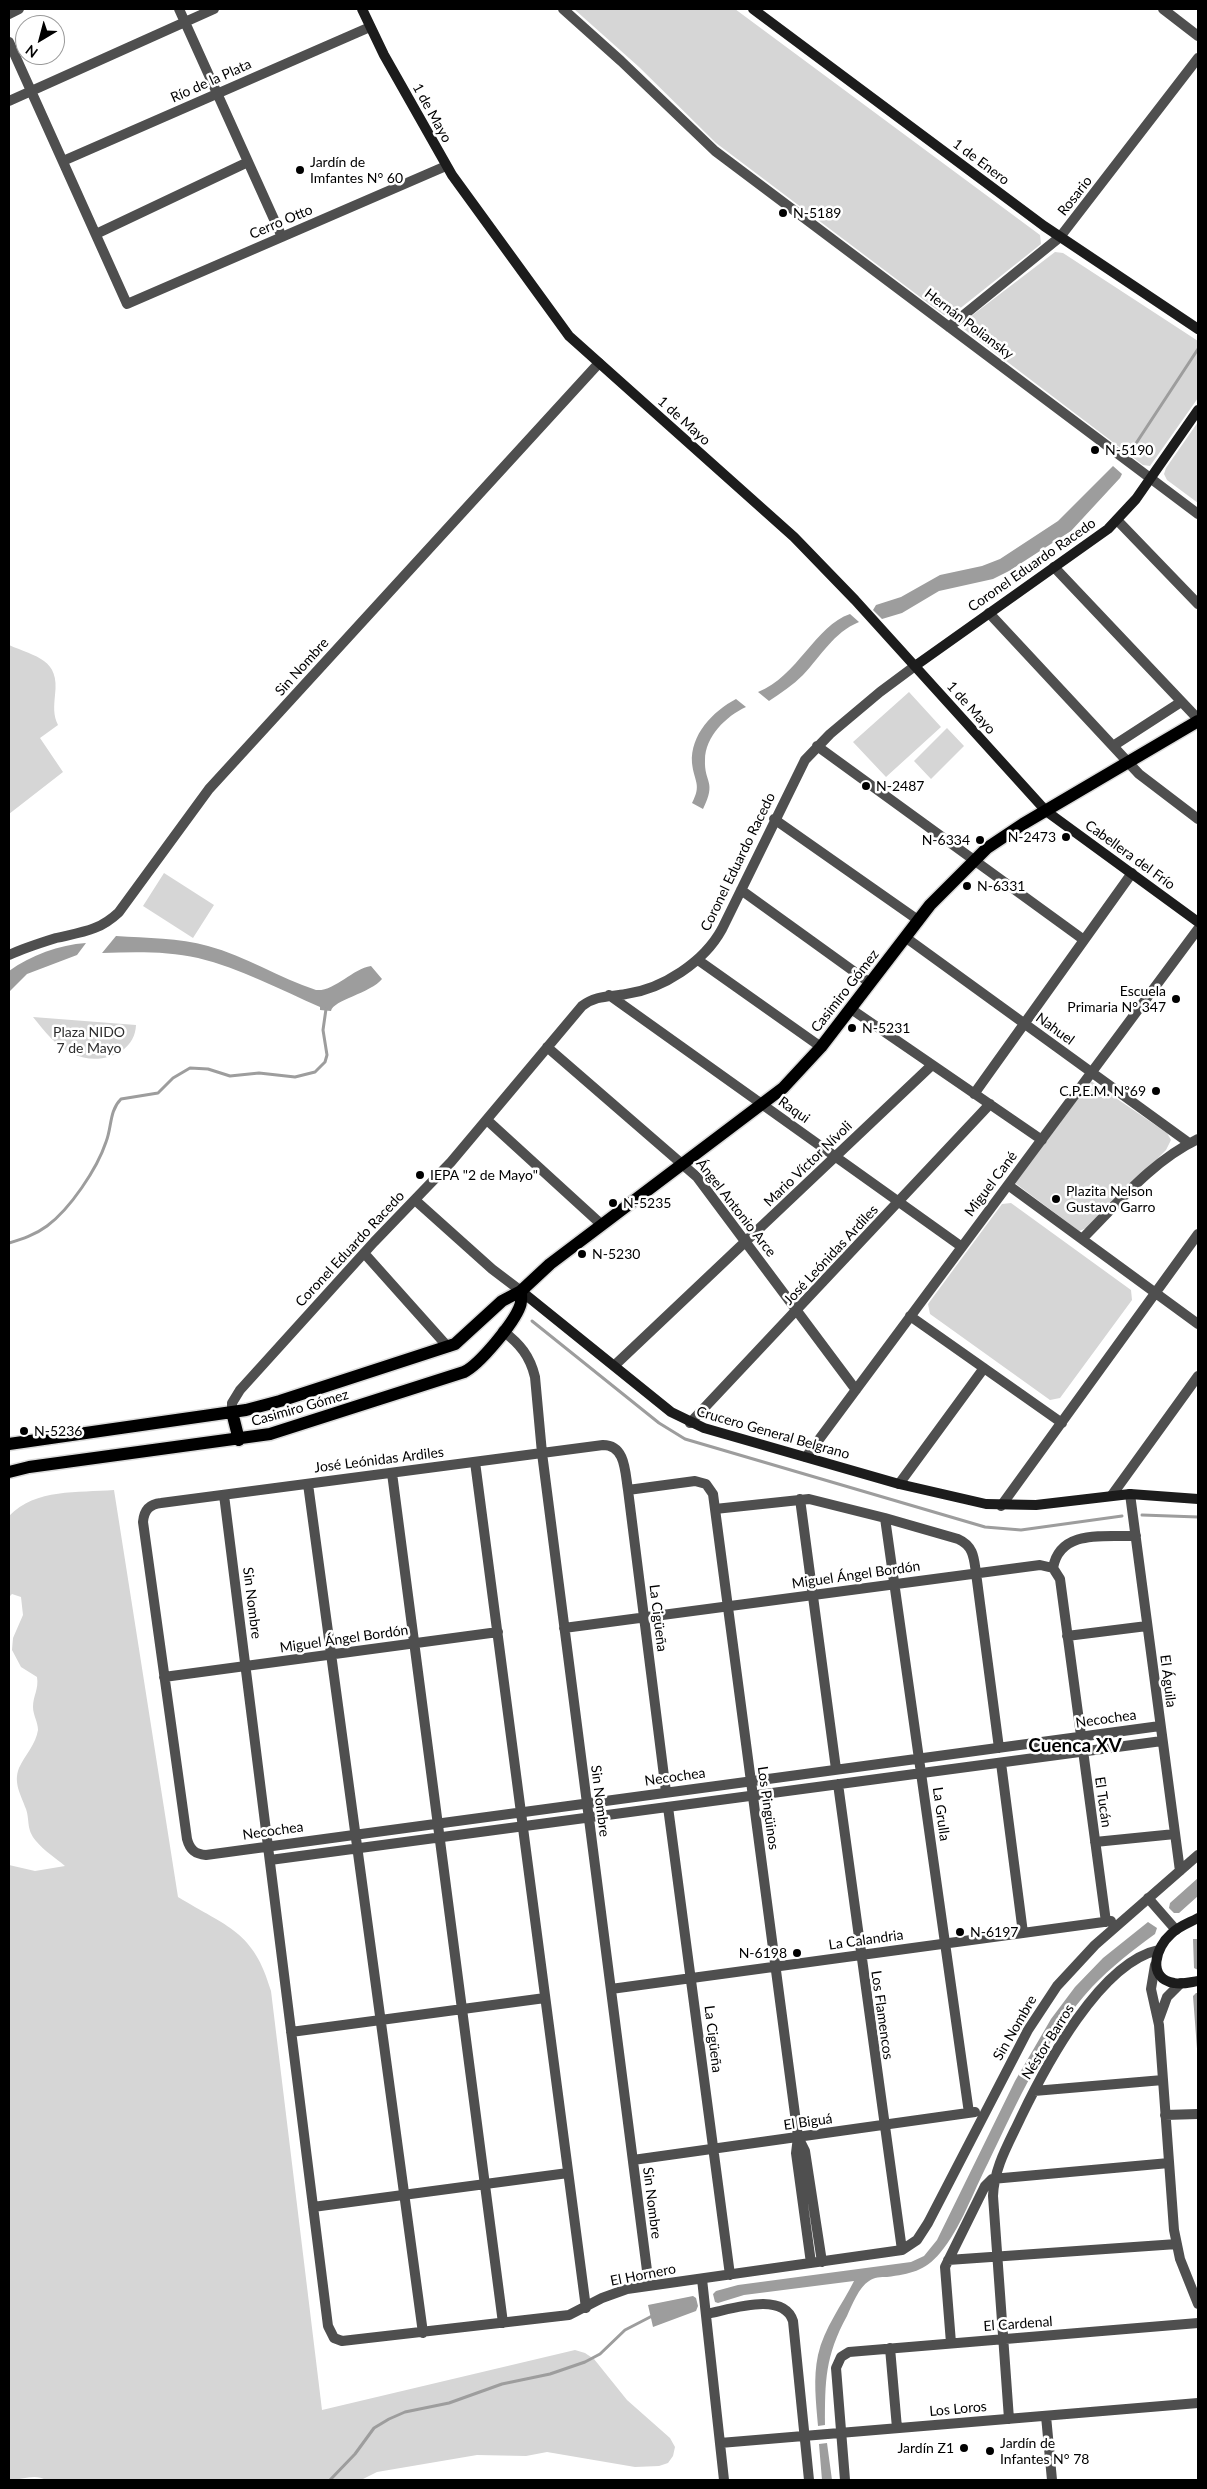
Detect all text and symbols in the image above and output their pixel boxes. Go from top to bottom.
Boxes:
north arrow [15,15,65,65]
text: N [22,42,41,62]
street label: Río de la Plata [168,56,254,106]
street label: 1 de Mayo [409,80,455,146]
street label: 1 de Enero [949,135,1013,189]
place label: Jardín de Imfantes N° 60 [310,154,403,186]
marker: Jardín de Imfantes N° 60 [294,164,306,176]
street label: Rosario [1054,173,1096,219]
street label: Cerro Otto [247,201,315,243]
place label: N-5189 [793,205,841,221]
marker: N-5189 [777,207,789,219]
street label: Hernán Poliansky [921,285,1017,363]
street label: 1 de Mayo [654,393,714,449]
place label: N-5190 [1105,442,1153,458]
marker: N-5190 [1089,444,1101,456]
street label: Coronel Eduardo Racedo [965,515,1099,615]
street label: Sin Nombre [272,635,332,699]
street label: 1 de Mayo [943,678,999,738]
place label: N-2487 [876,778,924,794]
marker: N-2487 [860,780,872,792]
street label: Coronel Eduardo Racedo [697,790,779,934]
street label: Cabellera del Frío [1082,817,1178,893]
place label: N-2473 [1008,829,1056,845]
marker: N-2473 [1060,831,1072,843]
place label: N-6334 [922,832,970,848]
marker: N-6334 [974,834,986,846]
place label: N-6331 [977,878,1025,894]
marker: N-6331 [961,880,973,892]
street label: Casimiro Gómez [808,946,882,1036]
place label: Escuela Primaria N° 347 [1067,983,1166,1016]
marker: Escuela Primaria N° 347 [1170,993,1182,1005]
street label: Nahuel [1032,1009,1078,1049]
place label: N-5231 [862,1020,910,1036]
marker: N-5231 [846,1022,858,1034]
park label: Plaza NIDO 7 de Mayo [53,1024,125,1056]
place label: C.P.E.M. Nº69 [1059,1083,1146,1099]
marker: C.P.E.M. Nº69 [1150,1085,1162,1097]
street label: Raqui [775,1093,813,1127]
street label: Mario Víctor Nívoli [760,1118,856,1210]
street label: Miguel Cané [961,1148,1021,1220]
street label: Ángel Antonio Arce [693,1156,779,1260]
place label: IEPA "2 de Mayo" [430,1167,538,1183]
marker: IEPA "2 de Mayo" [414,1169,426,1181]
place label: Plazita Nelson Gustavo Garro [1066,1183,1155,1216]
street label: Coronel Eduardo Racedo [292,1188,408,1310]
marker: Plazita Nelson Gustavo Garro [1050,1193,1062,1205]
place label: N-5235 [623,1195,671,1211]
marker: N-5235 [607,1197,619,1209]
street label: José Leónidas Ardiles [780,1202,882,1308]
place label: N-5230 [592,1246,640,1262]
marker: N-5230 [576,1248,588,1260]
street label: Casimiro Gómez [249,1386,351,1430]
street label: Crucero General Belgrano [694,1403,852,1463]
place label: N-5236 [34,1423,82,1439]
marker: N-5236 [18,1425,30,1437]
street label: José Leónidas Ardiles [313,1444,445,1476]
street label: Miguel Ángel Bordón [791,1558,921,1592]
street label: Sin Nombre [239,1566,265,1640]
street label: La Cigüeña [646,1583,670,1653]
street label: Miguel Ángel Bordón [279,1622,409,1656]
street label: El Águila [1156,1654,1180,1708]
street label: Necochea [1075,1706,1137,1732]
district label: Cuenca XV [1028,1735,1122,1757]
street label: Sin Nombre [587,1764,613,1838]
street label: Necochea [644,1764,706,1790]
street label: Los Pingüinos [754,1765,782,1851]
street label: El Tucán [1091,1776,1115,1828]
street label: La Grulla [929,1786,953,1842]
street label: Necochea [242,1818,304,1844]
place label: N-6197 [970,1924,1018,1940]
street label: La Calandria [828,1926,904,1954]
marker: N-6197 [954,1926,966,1938]
place label: N-6198 [739,1945,787,1961]
marker: N-6198 [791,1947,803,1959]
street label: Los Flamencos [867,1969,897,2061]
street label: Sin Nombre [990,1993,1040,2063]
street label: Néstor Barros [1018,2001,1078,2083]
street label: La Cigüeña [701,2004,725,2074]
street label: El Biguá [782,2110,834,2134]
street label: Sin Nombre [639,2166,665,2240]
street label: El Hornero [609,2260,677,2290]
street label: El Cardenal [983,2313,1053,2335]
street label: Los Loros [929,2398,987,2420]
place label: Jardín de Infantes N° 78 [1000,2435,1089,2468]
place label: Jardín Z1 [897,2440,954,2456]
marker: Jardín Z1 [958,2442,970,2454]
marker: Jardín de Infantes N° 78 [984,2445,996,2457]

